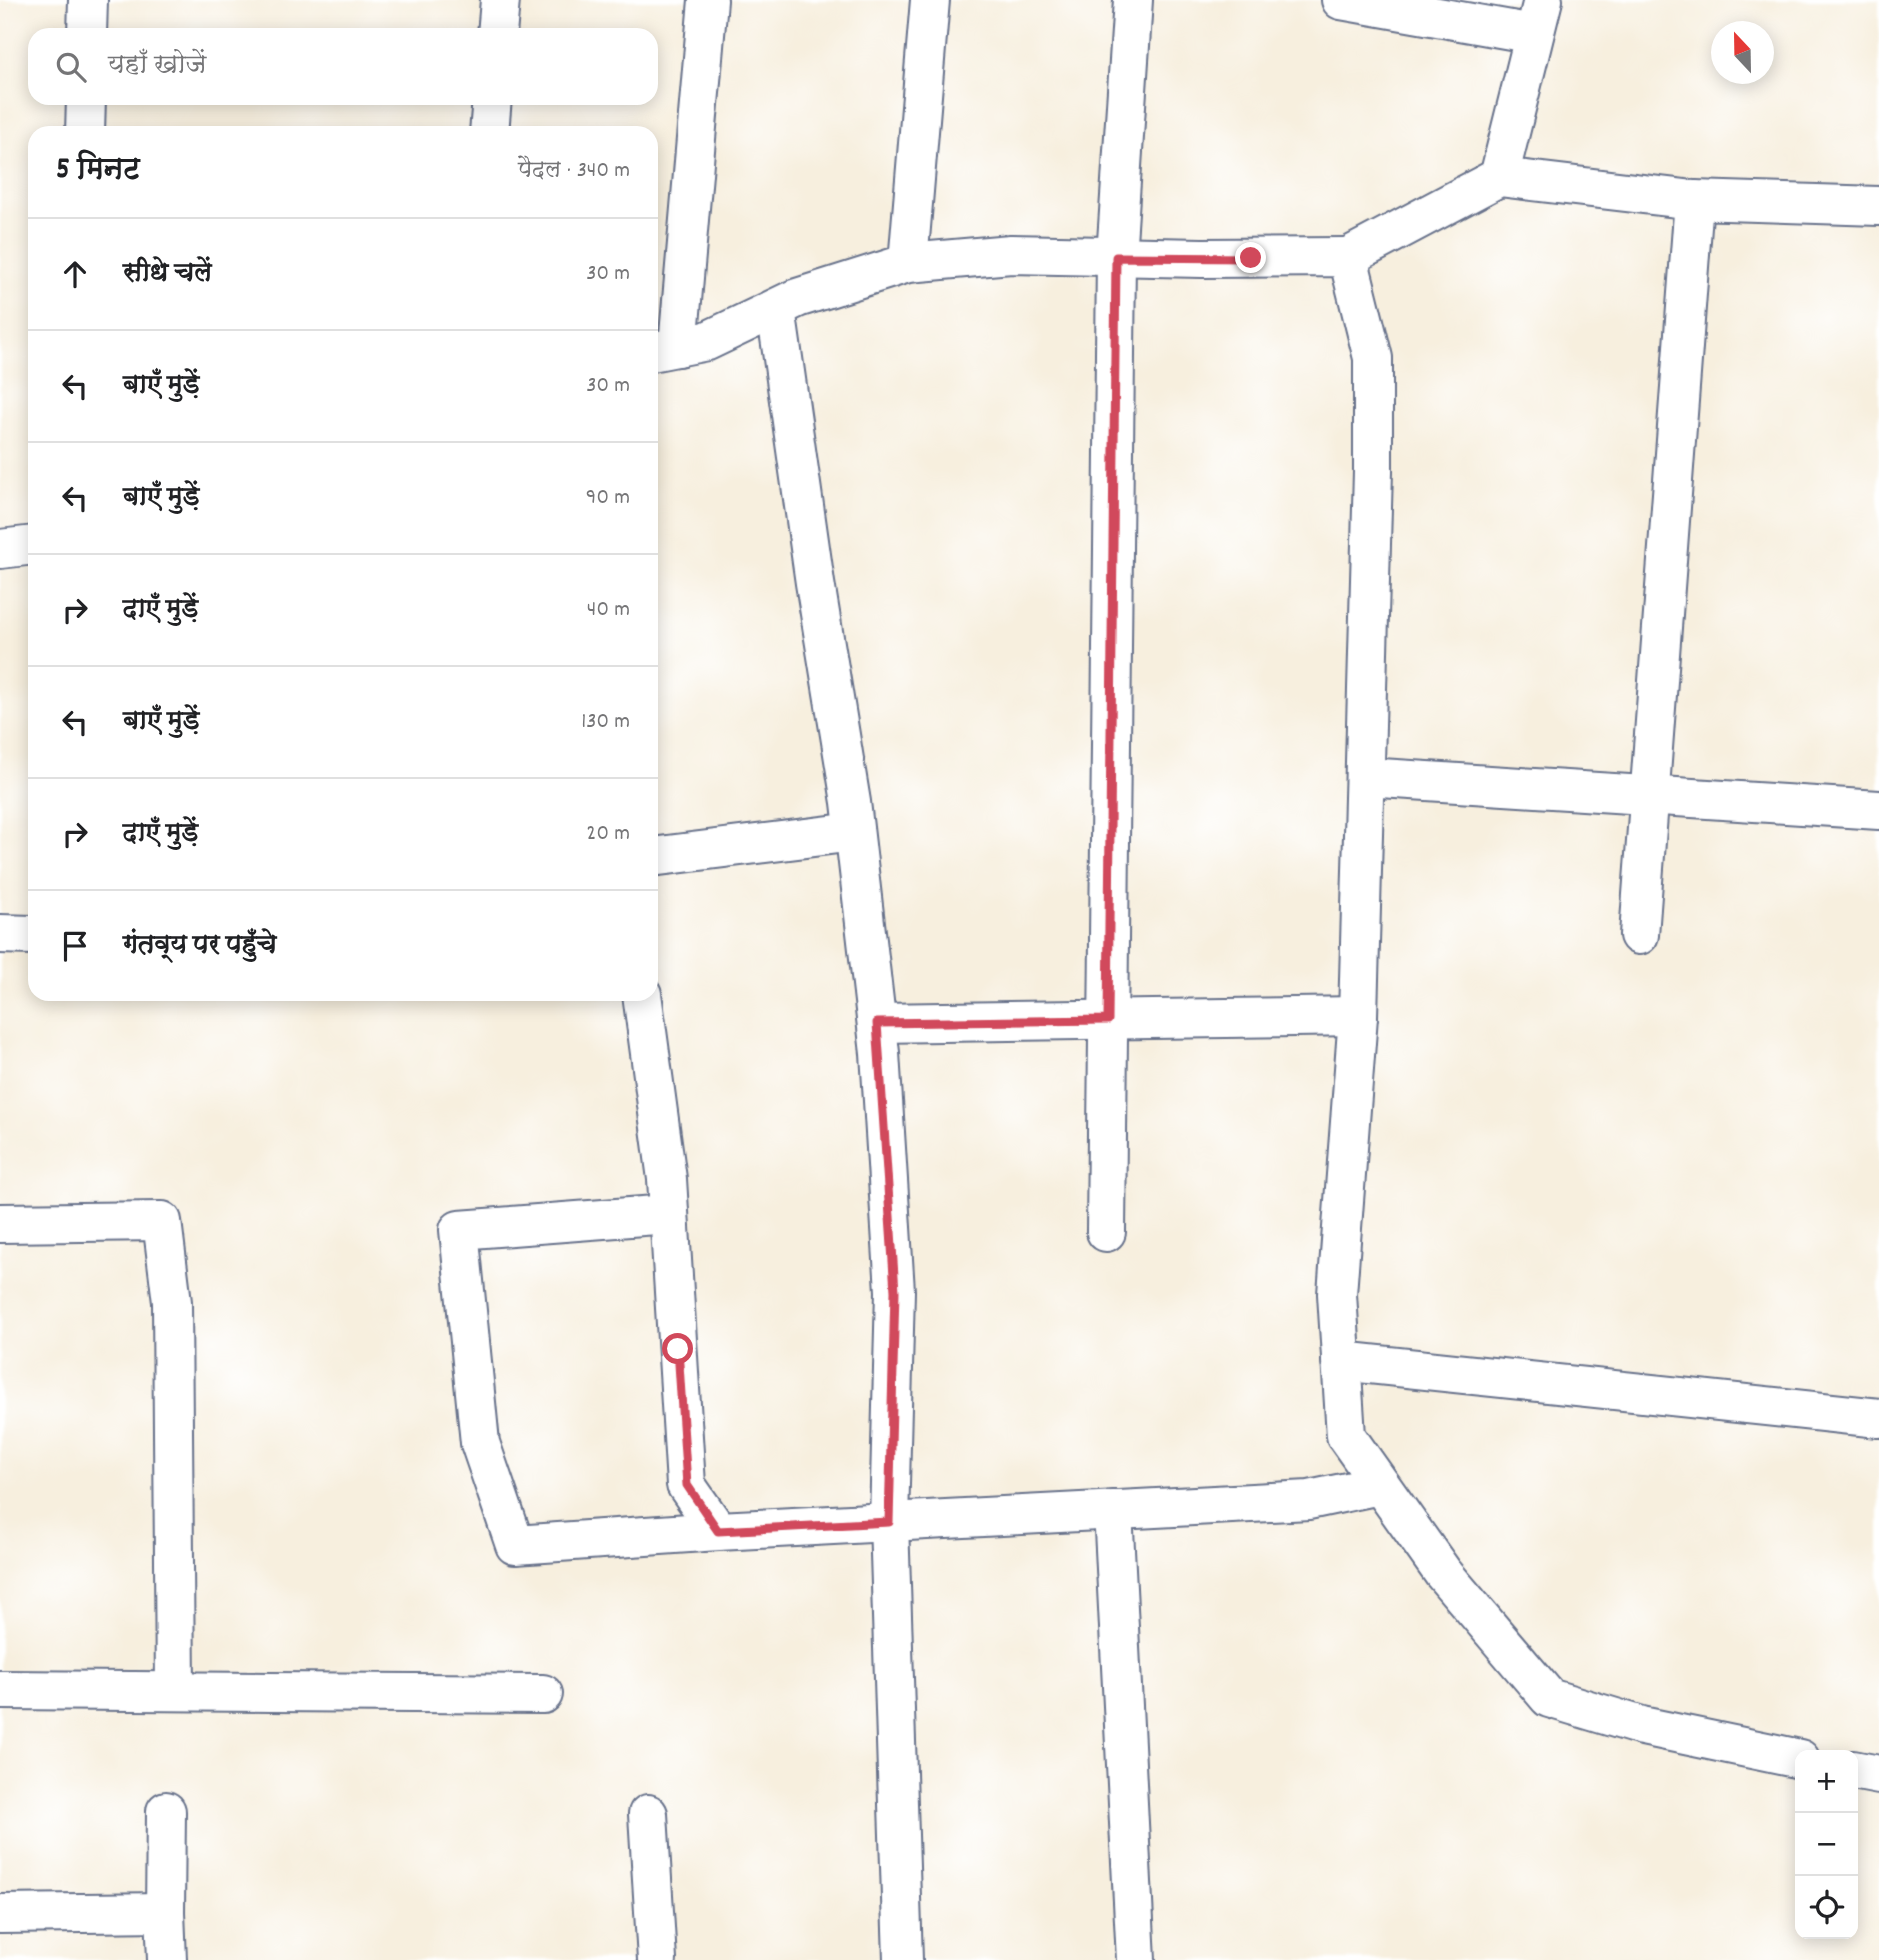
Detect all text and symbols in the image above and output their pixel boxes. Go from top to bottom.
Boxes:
north arrow [1711,21,1774,84]
search box [28,28,658,105]
icon: search [52,48,90,86]
text: यहाँ खोजें [108,48,206,85]
text: 5 मिनट [56,150,140,193]
text: पैदल · 340 m [518,155,630,188]
route end [1235,242,1266,273]
icon: ahead [56,255,94,293]
text: सीधे चलें [123,256,212,293]
text: 30 m [586,258,630,291]
icon: left [56,367,94,405]
text: बाएँ मुड़ें [123,368,200,405]
text: 30 m [586,370,630,403]
icon: left [56,479,94,517]
text: बाएँ मुड़ें [123,480,200,517]
text: 90 m [586,482,630,515]
icon: right [56,591,94,629]
text: दाएँ मुड़ें [123,592,198,629]
text: 40 m [587,594,630,627]
icon: left [56,703,94,741]
text: बाएँ मुड़ें [123,704,200,741]
text: 130 m [581,706,630,739]
icon: right [56,815,94,853]
text: दाएँ मुड़ें [123,816,198,853]
text: 20 m [586,818,630,851]
icon: arrive [56,927,94,965]
text: गंतव्य पर पहुँचे [123,928,277,965]
route start [662,1333,693,1364]
map controls [1795,1750,1858,1939]
button: + [1795,1750,1858,1813]
button: − [1795,1813,1858,1876]
button: locate [1795,1876,1858,1939]

